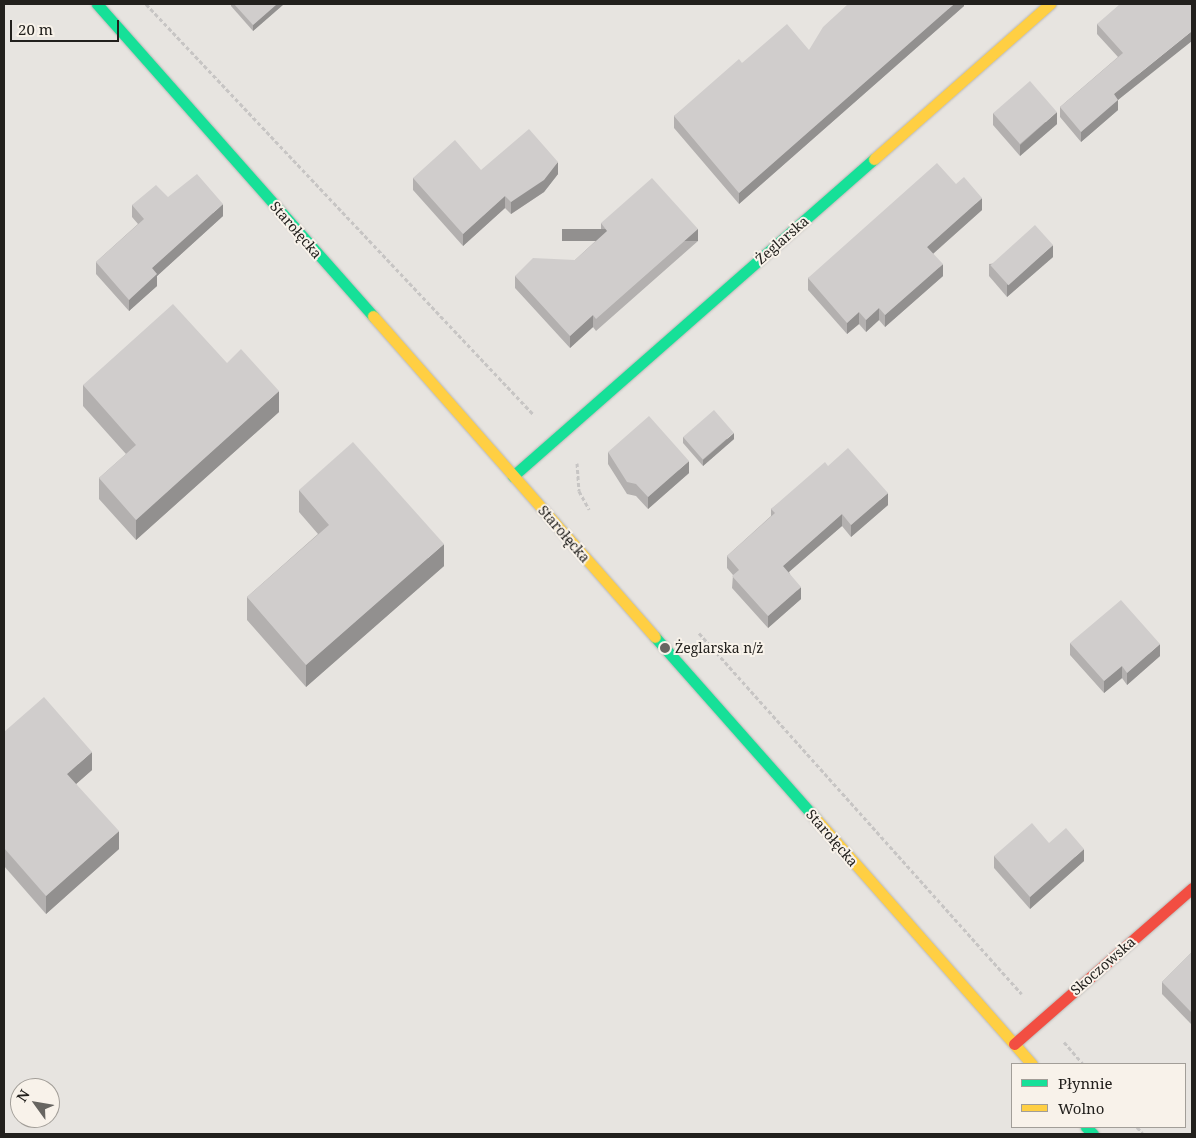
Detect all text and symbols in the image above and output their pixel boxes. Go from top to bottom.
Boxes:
scale bar [12,10,121,42]
text: 20 m [18,19,53,39]
street label: Starołęcka [267,198,325,262]
street label: Żeglarska [752,212,812,268]
street label: Starołęcka [535,502,593,566]
place label: Żeglarska n/ż [675,640,763,656]
marker: Żeglarska n/ż [659,642,671,654]
street label: Starołęcka [803,806,861,870]
street label: Skoczowska [1067,933,1139,999]
legend [1011,1063,1186,1128]
text: Płynnie [1058,1073,1113,1093]
north arrow [10,1078,60,1128]
text: N [12,1086,34,1105]
text: Wolno [1058,1098,1104,1118]

